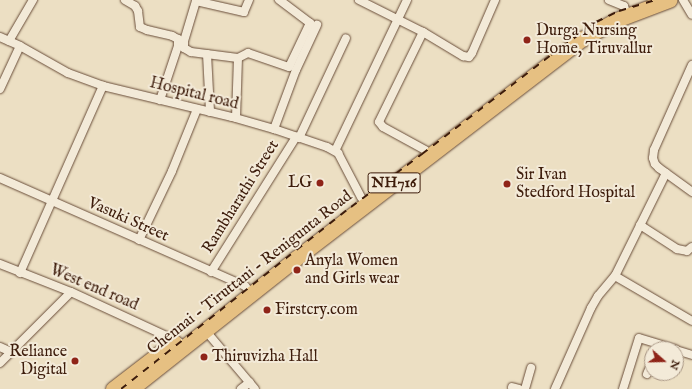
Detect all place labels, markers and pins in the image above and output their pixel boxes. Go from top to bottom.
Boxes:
place label: Durga Nursing Home, Tiruvallur [536,21,652,59]
marker: Durga Nursing Home, Tiruvallur [521,34,533,46]
place label: Sir Ivan Stedford Hospital [516,165,635,203]
place label: LG [288,173,312,193]
marker: LG [315,178,325,188]
marker: Sir Ivan Stedford Hospital [501,178,513,190]
place label: Anyla Women and Girls wear [305,251,399,289]
marker: Anyla Women and Girls wear [292,265,302,275]
place label: Firstcry.com [275,300,358,320]
marker: Firstcry.com [262,305,272,315]
place label: Reliance Digital [9,342,67,380]
place label: Thiruvizha Hall [212,347,318,367]
marker: Thiruvizha Hall [199,352,209,362]
marker: Reliance Digital [70,356,80,366]

